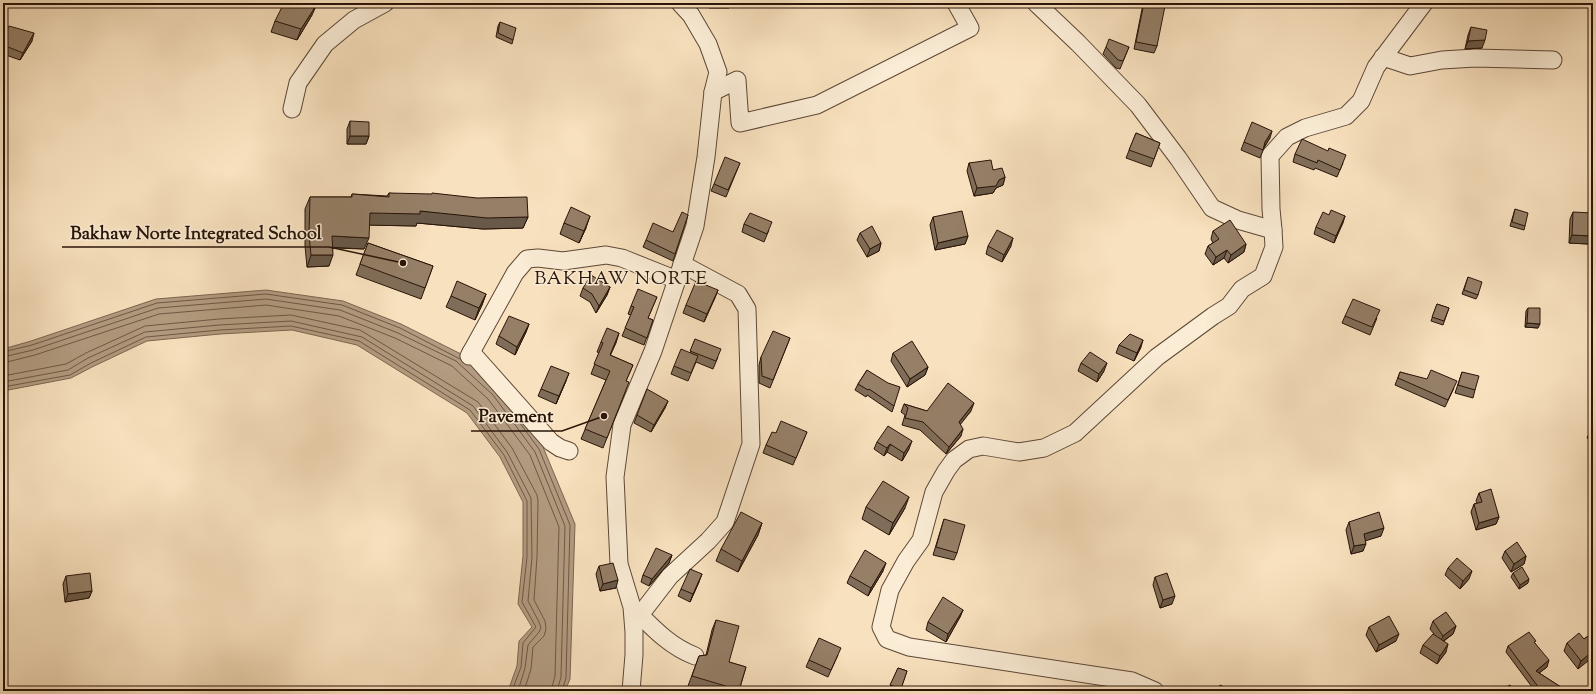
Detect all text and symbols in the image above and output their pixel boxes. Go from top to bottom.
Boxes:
callout: Bakhaw Norte Integrated School [62,217,329,247]
text: Bakhaw Norte Integrated School [70,222,323,248]
district label: BAKHAW NORTE [534,266,708,293]
callout: Pavement [471,401,562,431]
text: Pavement [479,405,554,431]

